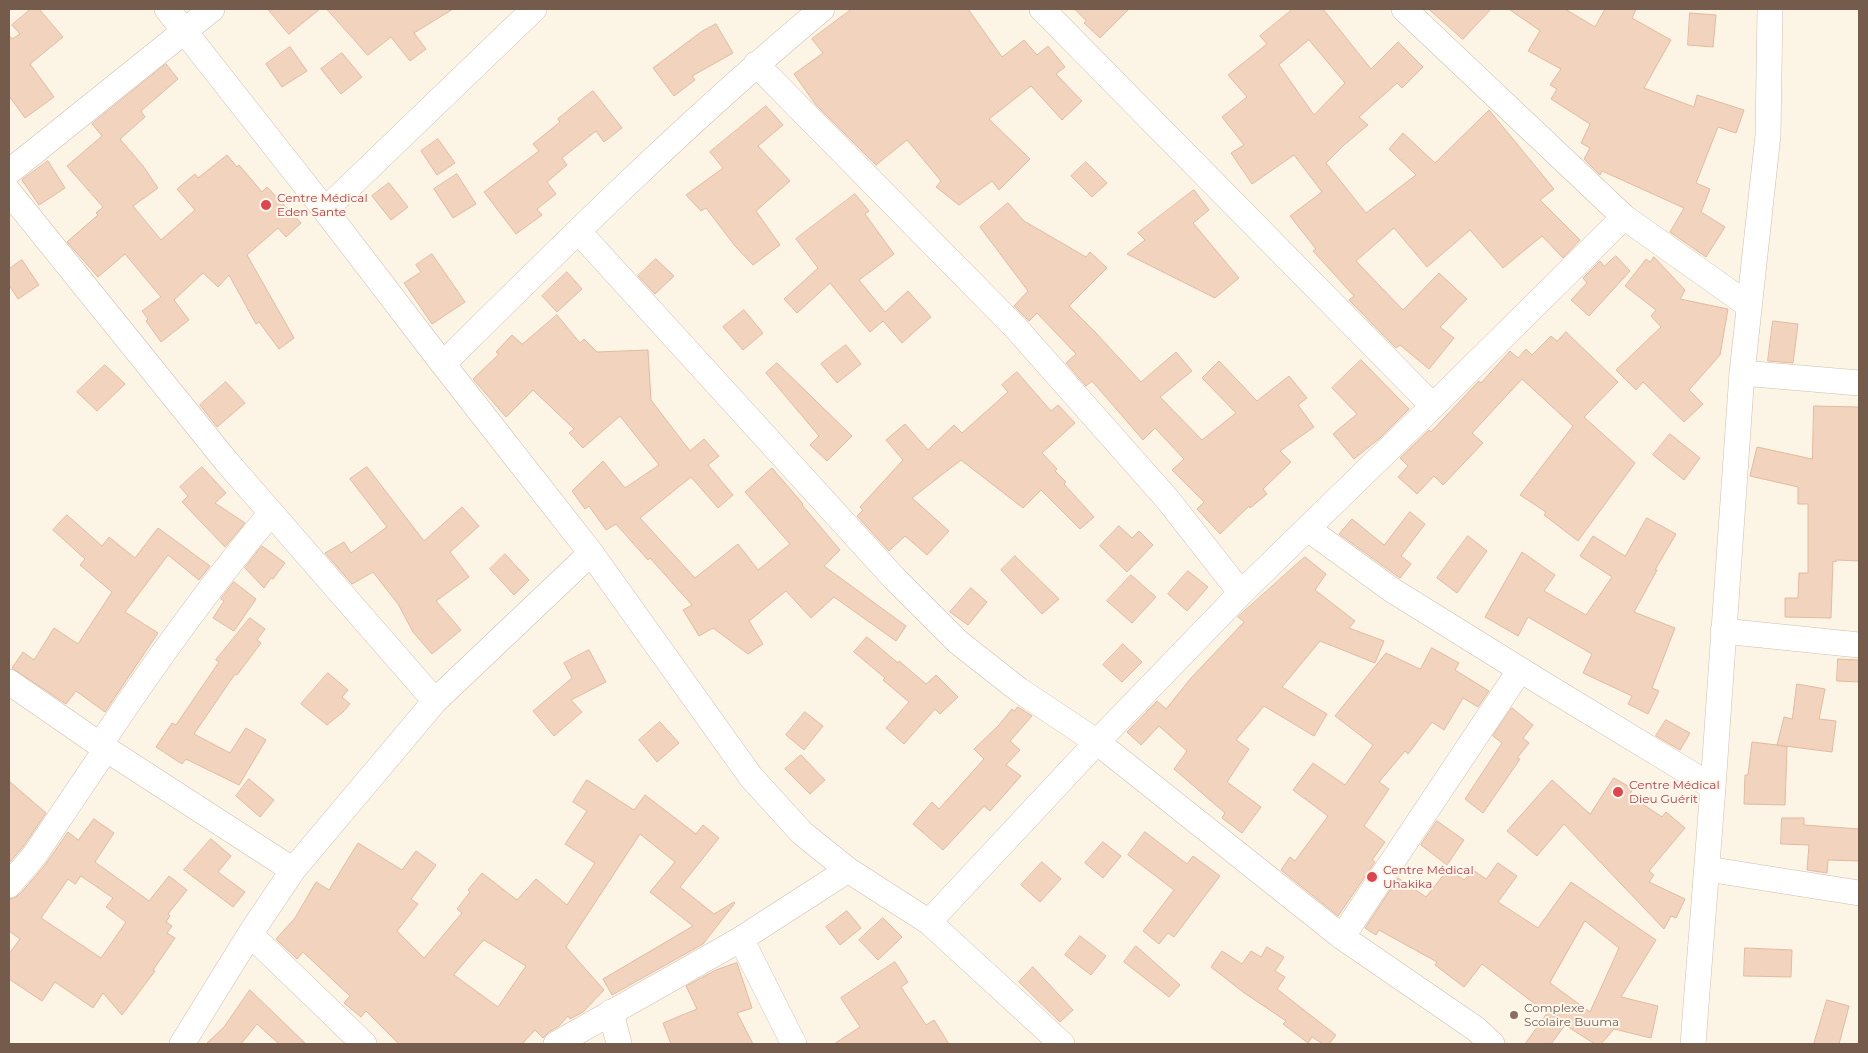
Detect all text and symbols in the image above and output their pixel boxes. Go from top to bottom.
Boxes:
place label: Centre Médical Eden Sante [277,191,368,219]
marker: Centre Médical Eden Sante [259,198,273,212]
place label: Centre Médical Dieu Guérit [1629,778,1720,806]
marker: Centre Médical Dieu Guérit [1611,785,1625,799]
place label: Centre Médical Uhakika [1383,863,1474,891]
marker: Centre Médical Uhakika [1365,870,1379,884]
place label: Complexe Scolaire Buuma [1524,1001,1619,1029]
marker: Complexe Scolaire Buuma [1508,1009,1520,1021]

